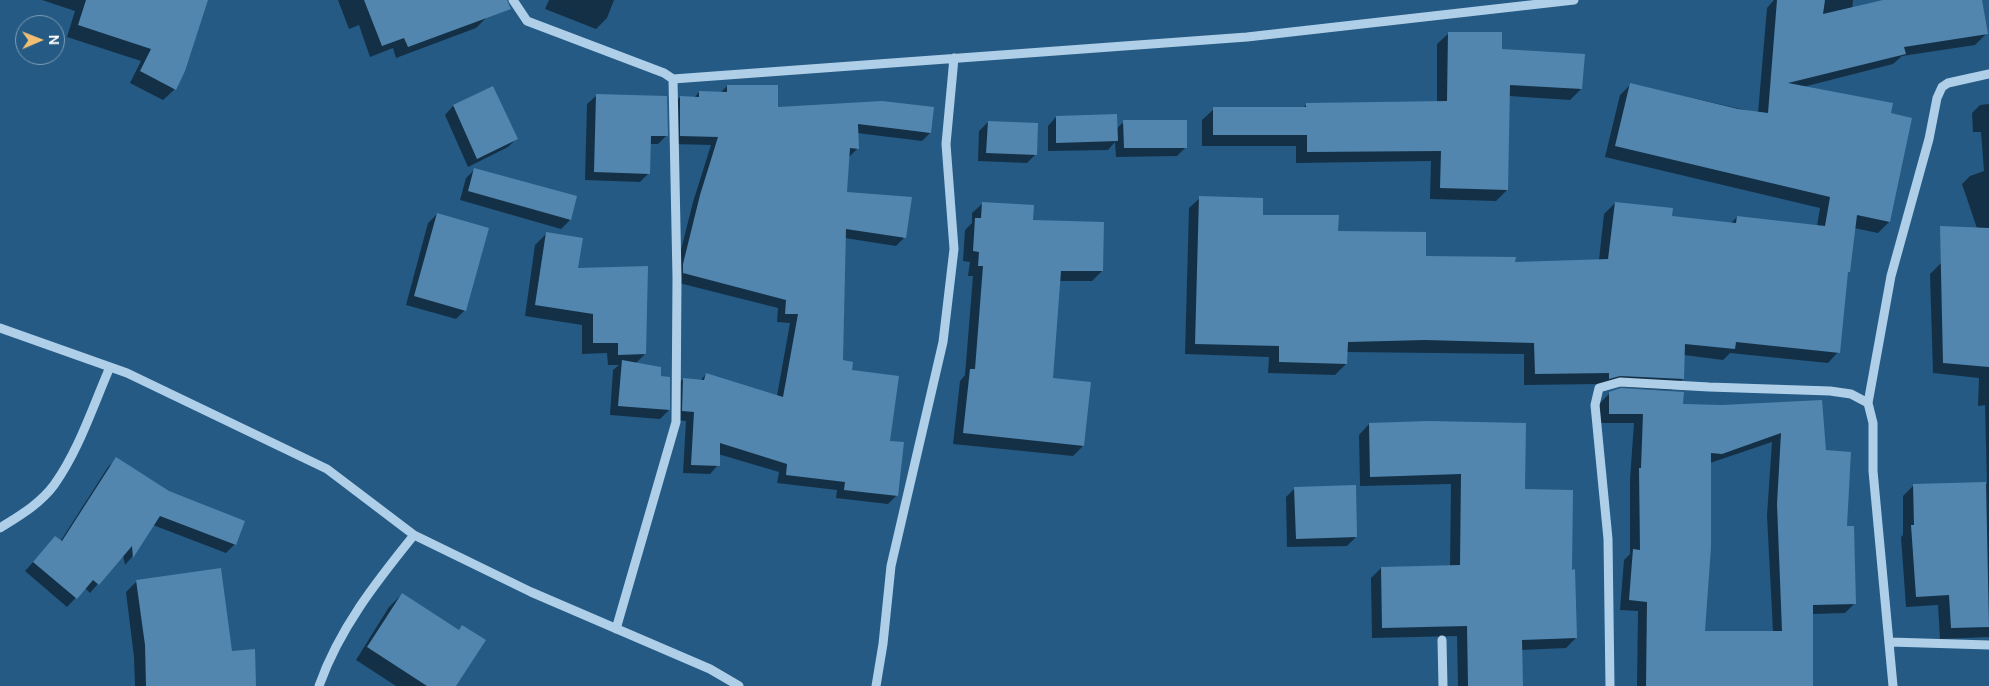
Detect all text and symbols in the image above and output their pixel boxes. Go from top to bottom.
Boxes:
north arrow [15,15,65,65]
text: N [45,34,63,45]

